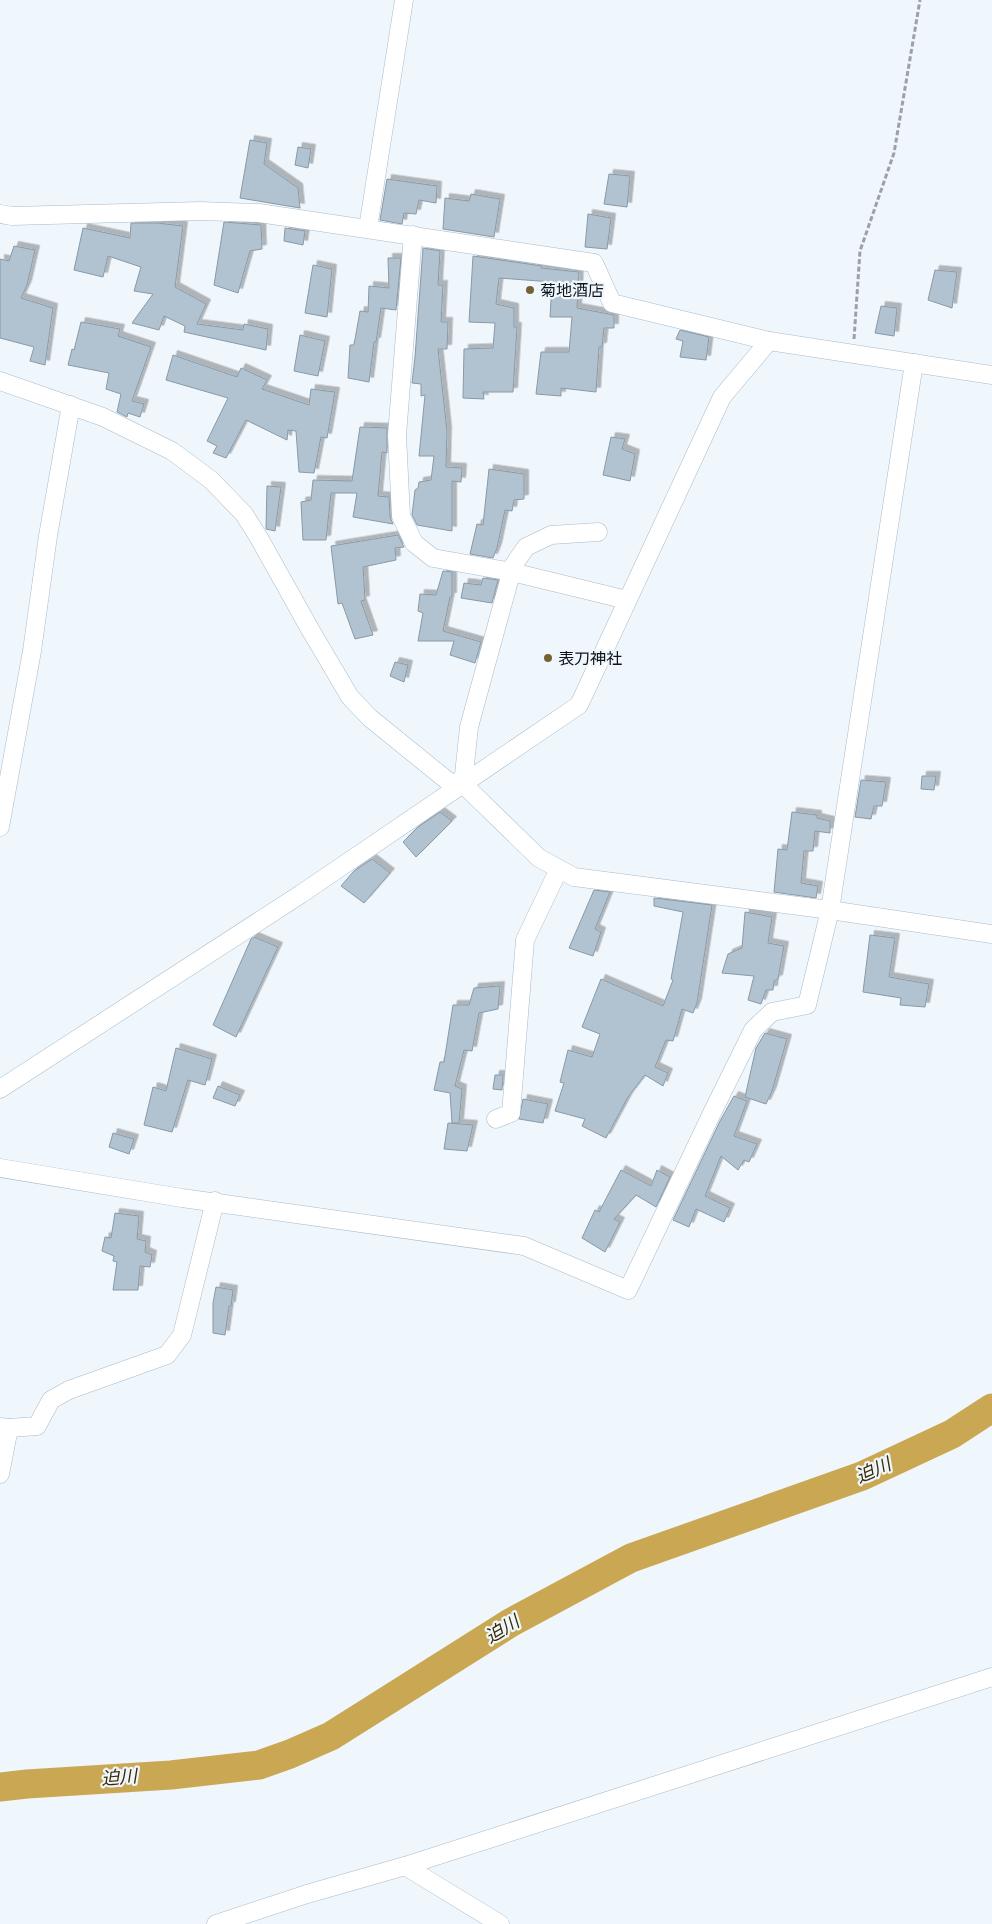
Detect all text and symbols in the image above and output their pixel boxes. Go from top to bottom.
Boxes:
place label: 菊地酒店 [540,280,604,300]
marker: 菊地酒店 [524,284,536,296]
place label: 表刀神社 [558,648,622,668]
marker: 表刀神社 [542,652,554,664]
water label: 迫川 [852,1451,896,1488]
water label: 迫川 [481,1609,525,1648]
water label: 迫川 [100,1764,140,1790]

